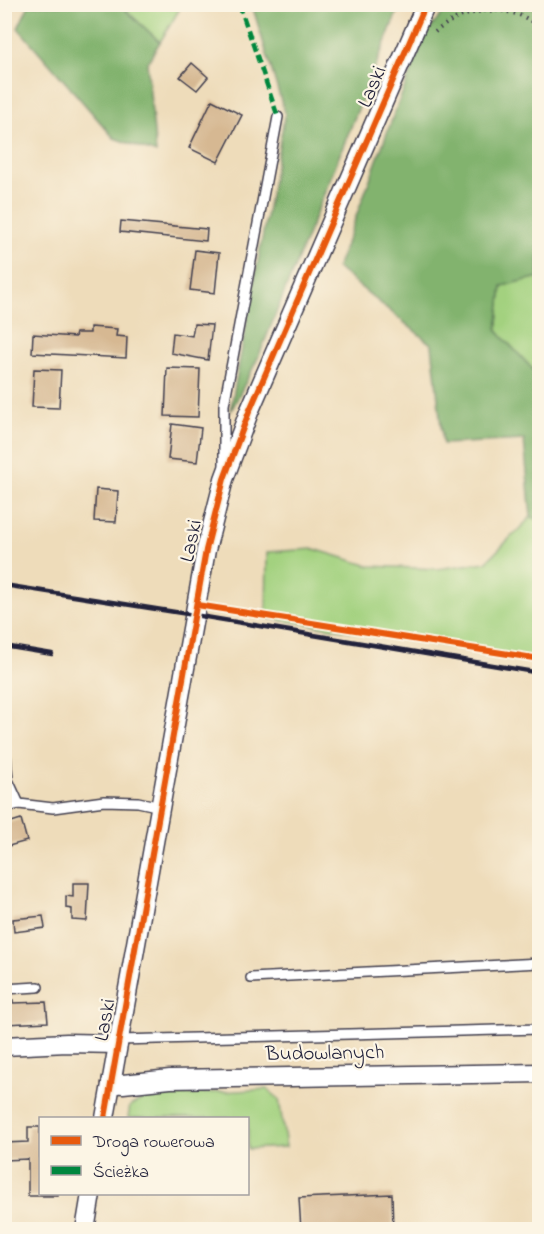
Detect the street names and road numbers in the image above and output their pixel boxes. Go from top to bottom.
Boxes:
street label: Laski [351,61,395,113]
street label: Laski [173,517,211,565]
street label: Laski [88,996,124,1044]
street label: Budowlanych [264,1038,385,1072]

